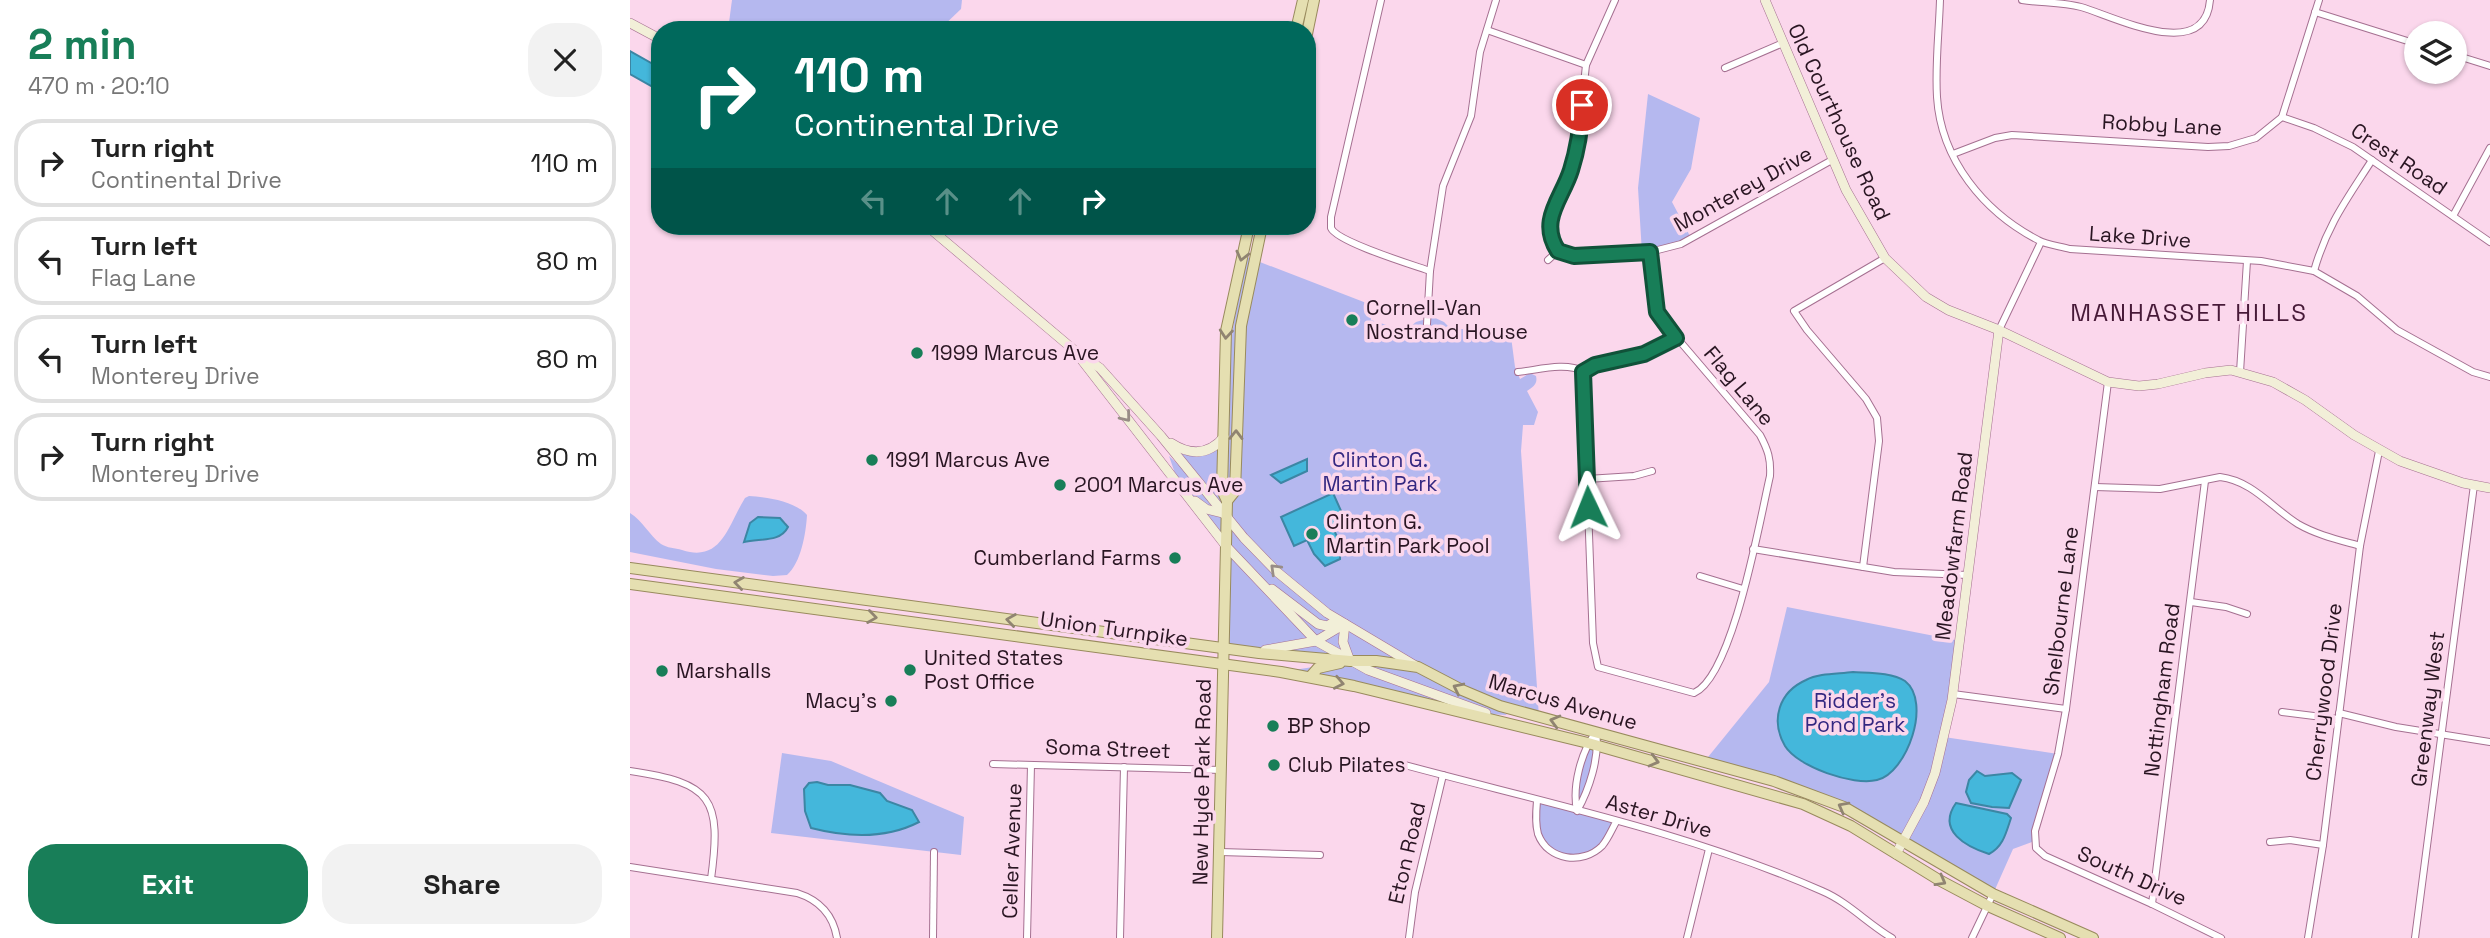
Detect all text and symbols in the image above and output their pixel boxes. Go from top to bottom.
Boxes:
text: 2 min [28,18,137,71]
street label: Old Courthouse Road [1782,19,1897,225]
map controls [2404,21,2467,84]
button: layers [2404,21,2467,84]
button: close [528,23,602,97]
text: 110 m [794,44,924,106]
icon: right [679,49,770,140]
text: 470 m · 20:10 [28,71,170,101]
pin [1552,75,1612,135]
icon: arrive [1563,86,1601,124]
text: Continental Drive [794,105,1060,145]
street label: Robby Lane [2101,108,2223,141]
street label: Crest Road [2346,116,2453,201]
text: Turn right [91,131,215,165]
street label: Monterey Drive [1669,139,1817,238]
icon: right [32,144,70,182]
text: 110 m [531,146,598,180]
text: Continental Drive [91,165,282,195]
icon: left [855,182,893,220]
icon: ahead [928,182,966,220]
icon: ahead [1001,182,1039,220]
icon: right [1074,182,1112,220]
street label: Lake Drive [2088,219,2192,254]
text: Turn left [91,229,198,263]
icon: left [32,242,70,280]
text: 80 m [536,244,598,278]
one-way arrow [1236,250,1250,262]
text: Flag Lane [91,263,196,293]
place label: Cornell-Van Nostrand House [1366,294,1528,345]
district label: MANHASSET HILLS [2070,297,2308,328]
marker: Cornell-Van Nostrand House [1344,312,1360,328]
text: Turn left [91,327,198,361]
one-way arrow [1219,328,1234,339]
place label: 1999 Marcus Ave [931,339,1099,366]
icon: left [32,340,70,378]
street label: Flag Lane [1698,340,1781,431]
text: 80 m [536,342,598,376]
marker: 1999 Marcus Ave [909,345,925,361]
text: Monterey Drive [91,361,260,391]
one-way arrow [1118,409,1130,422]
text: Turn right [91,425,215,459]
one-way arrow [1228,430,1244,440]
icon: right [32,438,70,476]
text: 80 m [536,440,598,474]
place label: 1991 Marcus Ave [886,446,1050,473]
park label: Clinton G. Martin Park [1323,446,1437,497]
street label: Meadowfarm Road [1929,450,1978,642]
marker: 1991 Marcus Ave [864,452,880,468]
text: Monterey Drive [91,459,260,489]
position arrow [1551,470,1625,544]
place label: 2001 Marcus Ave [1074,471,1243,498]
marker: 2001 Marcus Ave [1052,477,1068,493]
place label: Clinton G. Martin Park Pool [1326,508,1490,559]
street label: Shelbourne Lane [2037,525,2084,697]
marker: Clinton G. Martin Park Pool [1304,526,1320,542]
place label: Cumberland Farms [973,544,1161,571]
marker: Cumberland Farms [1167,550,1183,566]
one-way arrow [1270,564,1283,577]
one-way arrow [733,575,745,590]
street label: Cherrywood Drive [2299,601,2348,783]
street label: Nottingham Road [2137,602,2186,778]
street label: Union Turnpike [1038,605,1190,652]
one-way arrow [866,609,878,624]
one-way arrow [1005,612,1017,627]
street label: Greenway West [2405,630,2450,788]
place label: United States Post Office [924,644,1063,695]
place label: Marshalls [676,657,771,684]
marker: United States Post Office [902,662,918,678]
marker: Marshalls [654,663,670,679]
street label: Marcus Avenue [1486,667,1641,736]
one-way arrow [1333,674,1345,689]
street label: New Hyde Park Road [1186,678,1217,886]
one-way arrow [1453,682,1465,696]
place label: Macy's [805,687,877,714]
park label: Ridder's Pond Park [1805,687,1905,738]
marker: Macy's [883,693,899,709]
place label: BP Shop [1287,712,1371,739]
one-way arrow [1549,715,1561,729]
marker: BP Shop [1265,718,1281,734]
street label: Soma Street [1045,733,1171,764]
place label: Club Pilates [1288,751,1406,778]
one-way arrow [1648,753,1660,767]
marker: Club Pilates [1266,757,1282,773]
street label: Celler Avenue [996,783,1027,919]
street label: Aster Drive [1603,787,1715,844]
street label: Eton Road [1382,799,1431,907]
one-way arrow [1838,802,1850,815]
street label: South Drive [2073,839,2191,912]
button: Exit [28,844,308,924]
button: Share [322,844,602,924]
one-way arrow [1934,873,1947,886]

